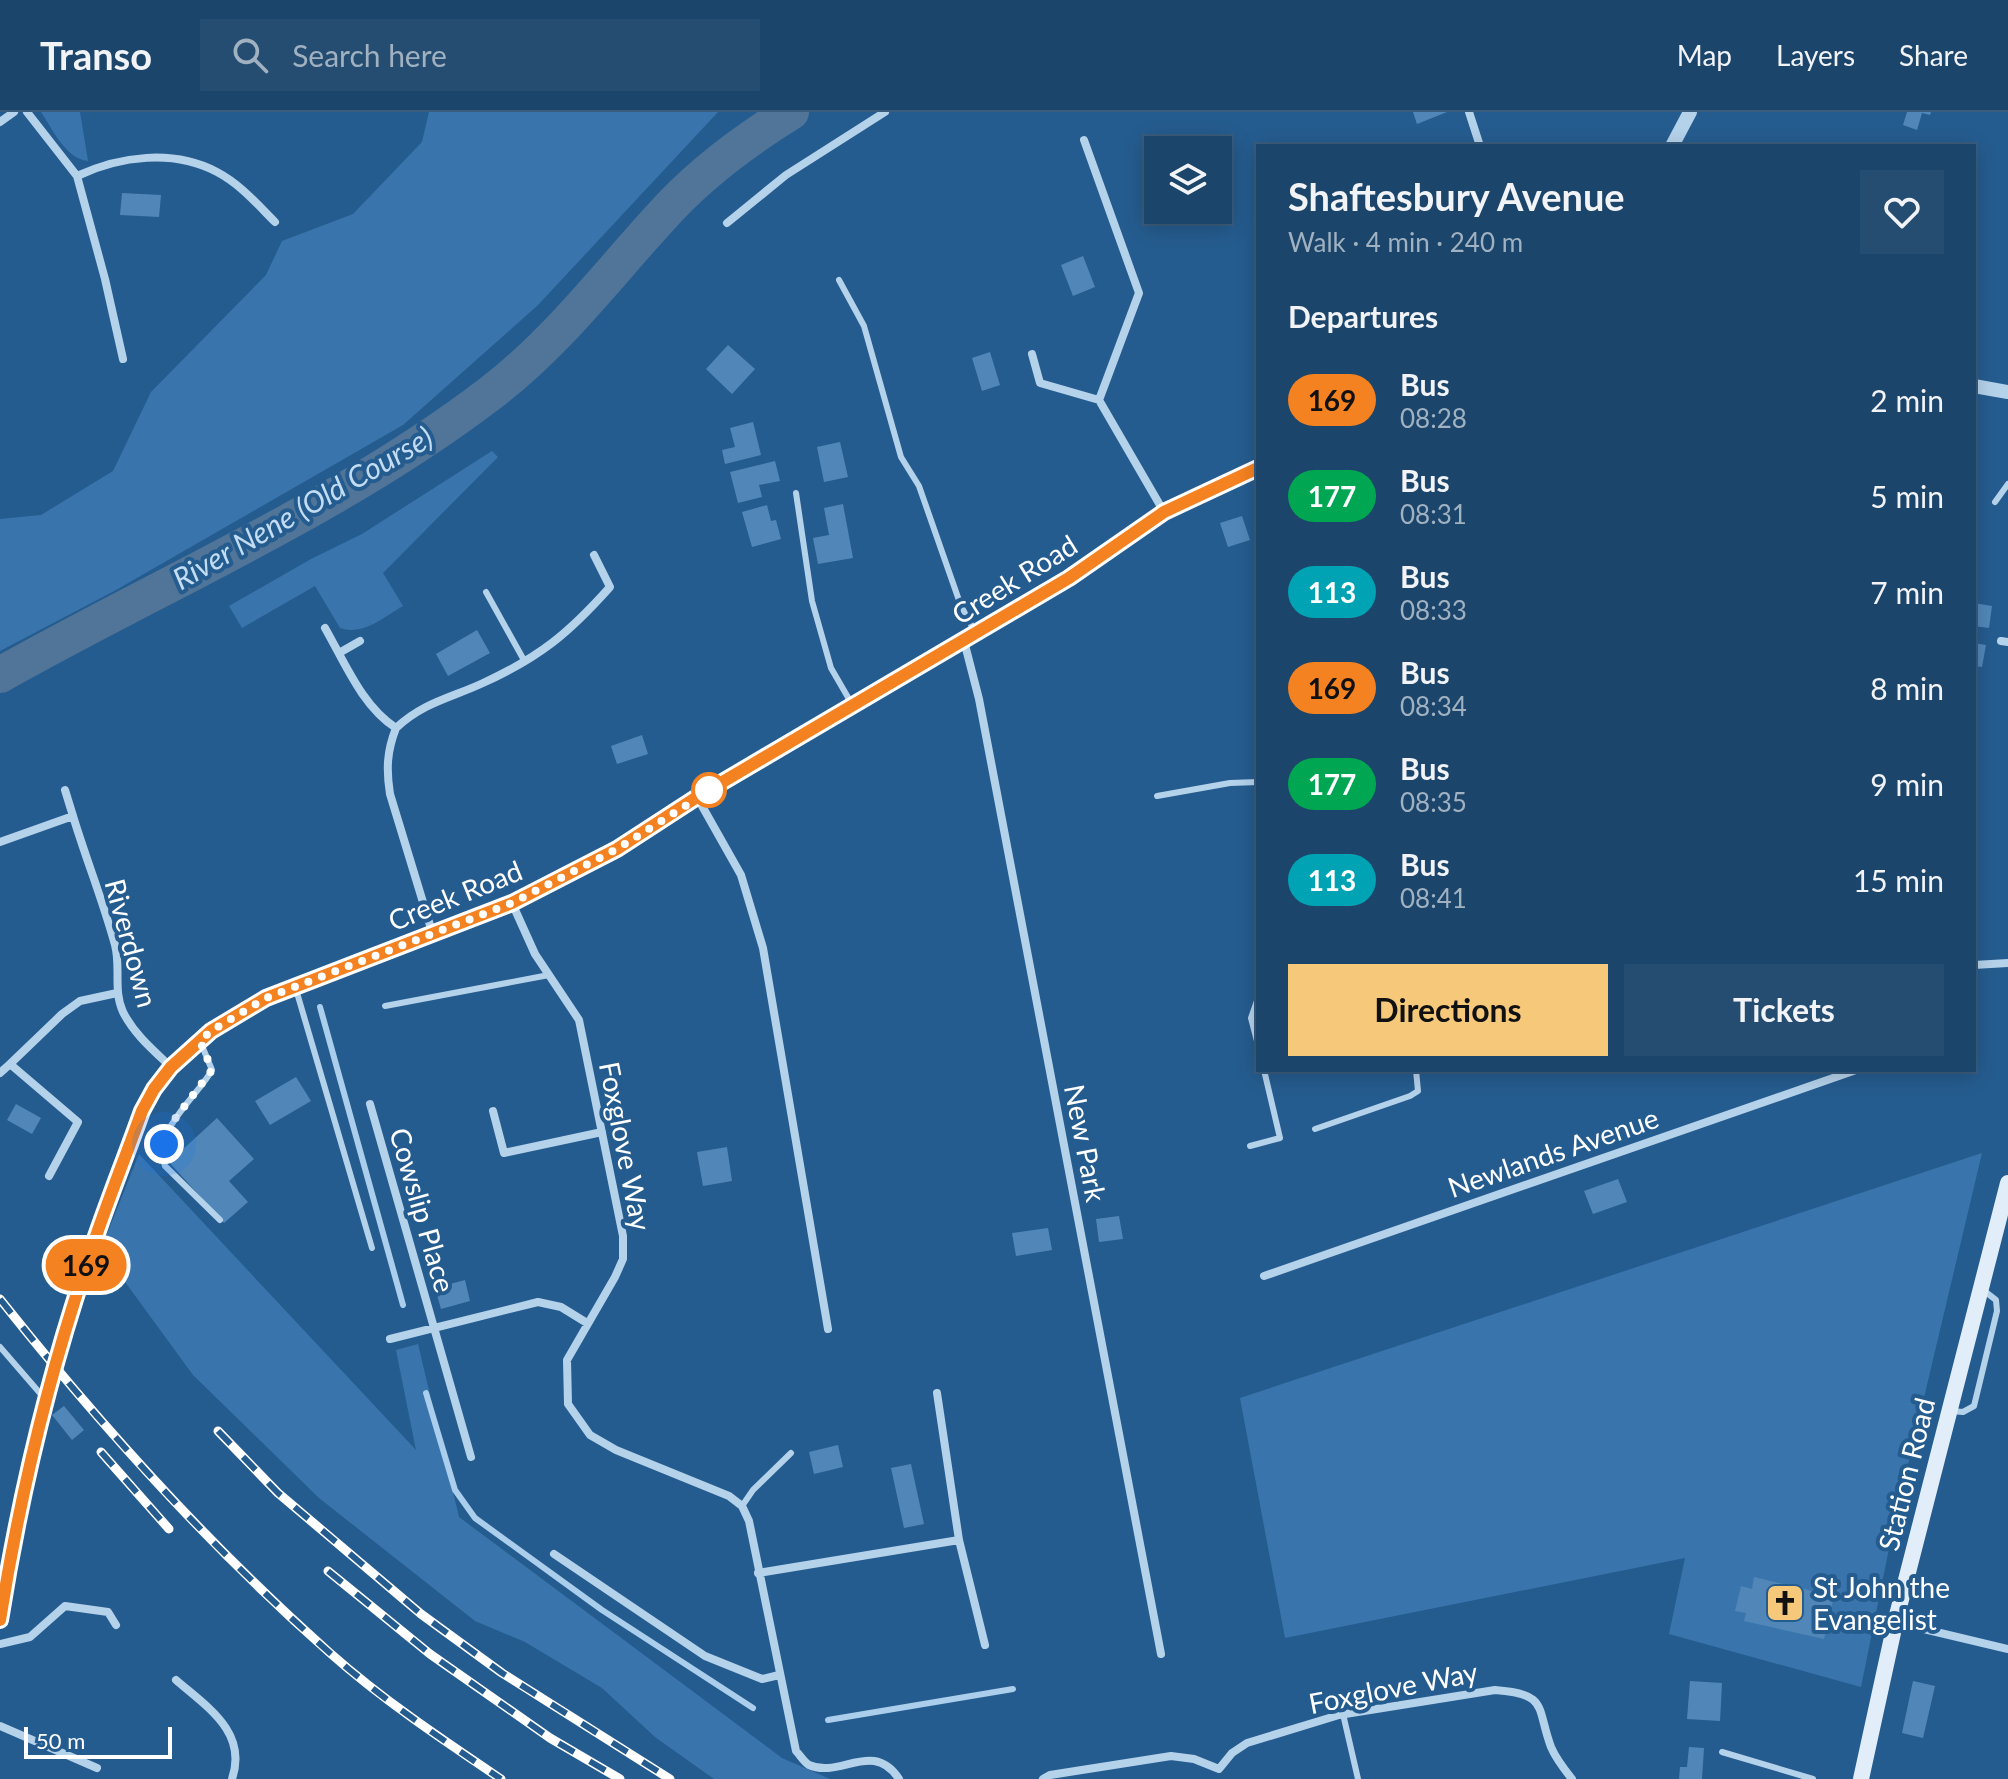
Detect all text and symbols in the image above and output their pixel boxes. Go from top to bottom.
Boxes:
search box [200,19,760,91]
text: Transo [40,32,152,78]
icon: search [228,33,272,77]
text: Search here [292,37,447,73]
text: Map [1677,38,1732,72]
text: Layers [1776,38,1855,72]
text: Share [1899,38,1968,72]
map controls [1144,136,1232,224]
button: layers [1144,136,1232,224]
button: heart [1860,170,1944,254]
text: Shaftesbury Avenue [1288,173,1625,219]
text: Walk · 4 min · 240 m [1288,226,1523,258]
text: Departures [1288,298,1438,334]
text: Bus [1400,366,1450,402]
text: 2 min [1870,382,1944,418]
text: 169 [1308,383,1356,417]
text: 08:28 [1400,402,1467,434]
water label: River Nene (Old Course) [166,418,438,596]
text: Bus [1400,462,1450,498]
text: 5 min [1870,478,1944,514]
text: 177 [1308,479,1356,513]
text: 08:31 [1400,498,1467,530]
street label: Creek Road [945,527,1083,631]
text: Bus [1400,558,1450,594]
text: 7 min [1870,574,1944,610]
text: 113 [1308,575,1356,609]
text: 08:33 [1400,594,1467,626]
text: Bus [1400,654,1450,690]
text: 8 min [1870,670,1944,706]
text: 169 [1308,671,1356,705]
text: 08:34 [1400,690,1467,722]
text: Bus [1400,750,1450,786]
text: 9 min [1870,766,1944,802]
text: 177 [1308,767,1356,801]
unlabelled marker [692,773,726,807]
text: 08:35 [1400,786,1467,818]
text: Bus [1400,846,1450,882]
street label: Creek Road [383,853,527,937]
text: 15 min [1853,862,1944,898]
text: 113 [1308,863,1356,897]
street label: Riverdown [99,875,165,1011]
text: 08:41 [1400,882,1467,914]
button: Directions [1288,964,1608,1056]
button: Tickets [1624,964,1944,1056]
street label: Foxglove Way [593,1059,659,1234]
street label: New Park [1058,1081,1114,1205]
street label: Newlands Avenue [1443,1100,1663,1204]
your location [144,1124,184,1164]
street label: Cowslip Place [383,1124,463,1296]
line badge: 169 [40,1239,132,1291]
text: 169 [62,1248,110,1282]
street label: Station Road [1871,1394,1941,1554]
place label: St John the Evangelist [1813,1570,1950,1636]
church icon: St John the Evangelist [1764,1582,1806,1624]
street label: Foxglove Way [1306,1654,1481,1720]
scale bar [24,1723,172,1759]
text: 50 m [36,1727,85,1754]

